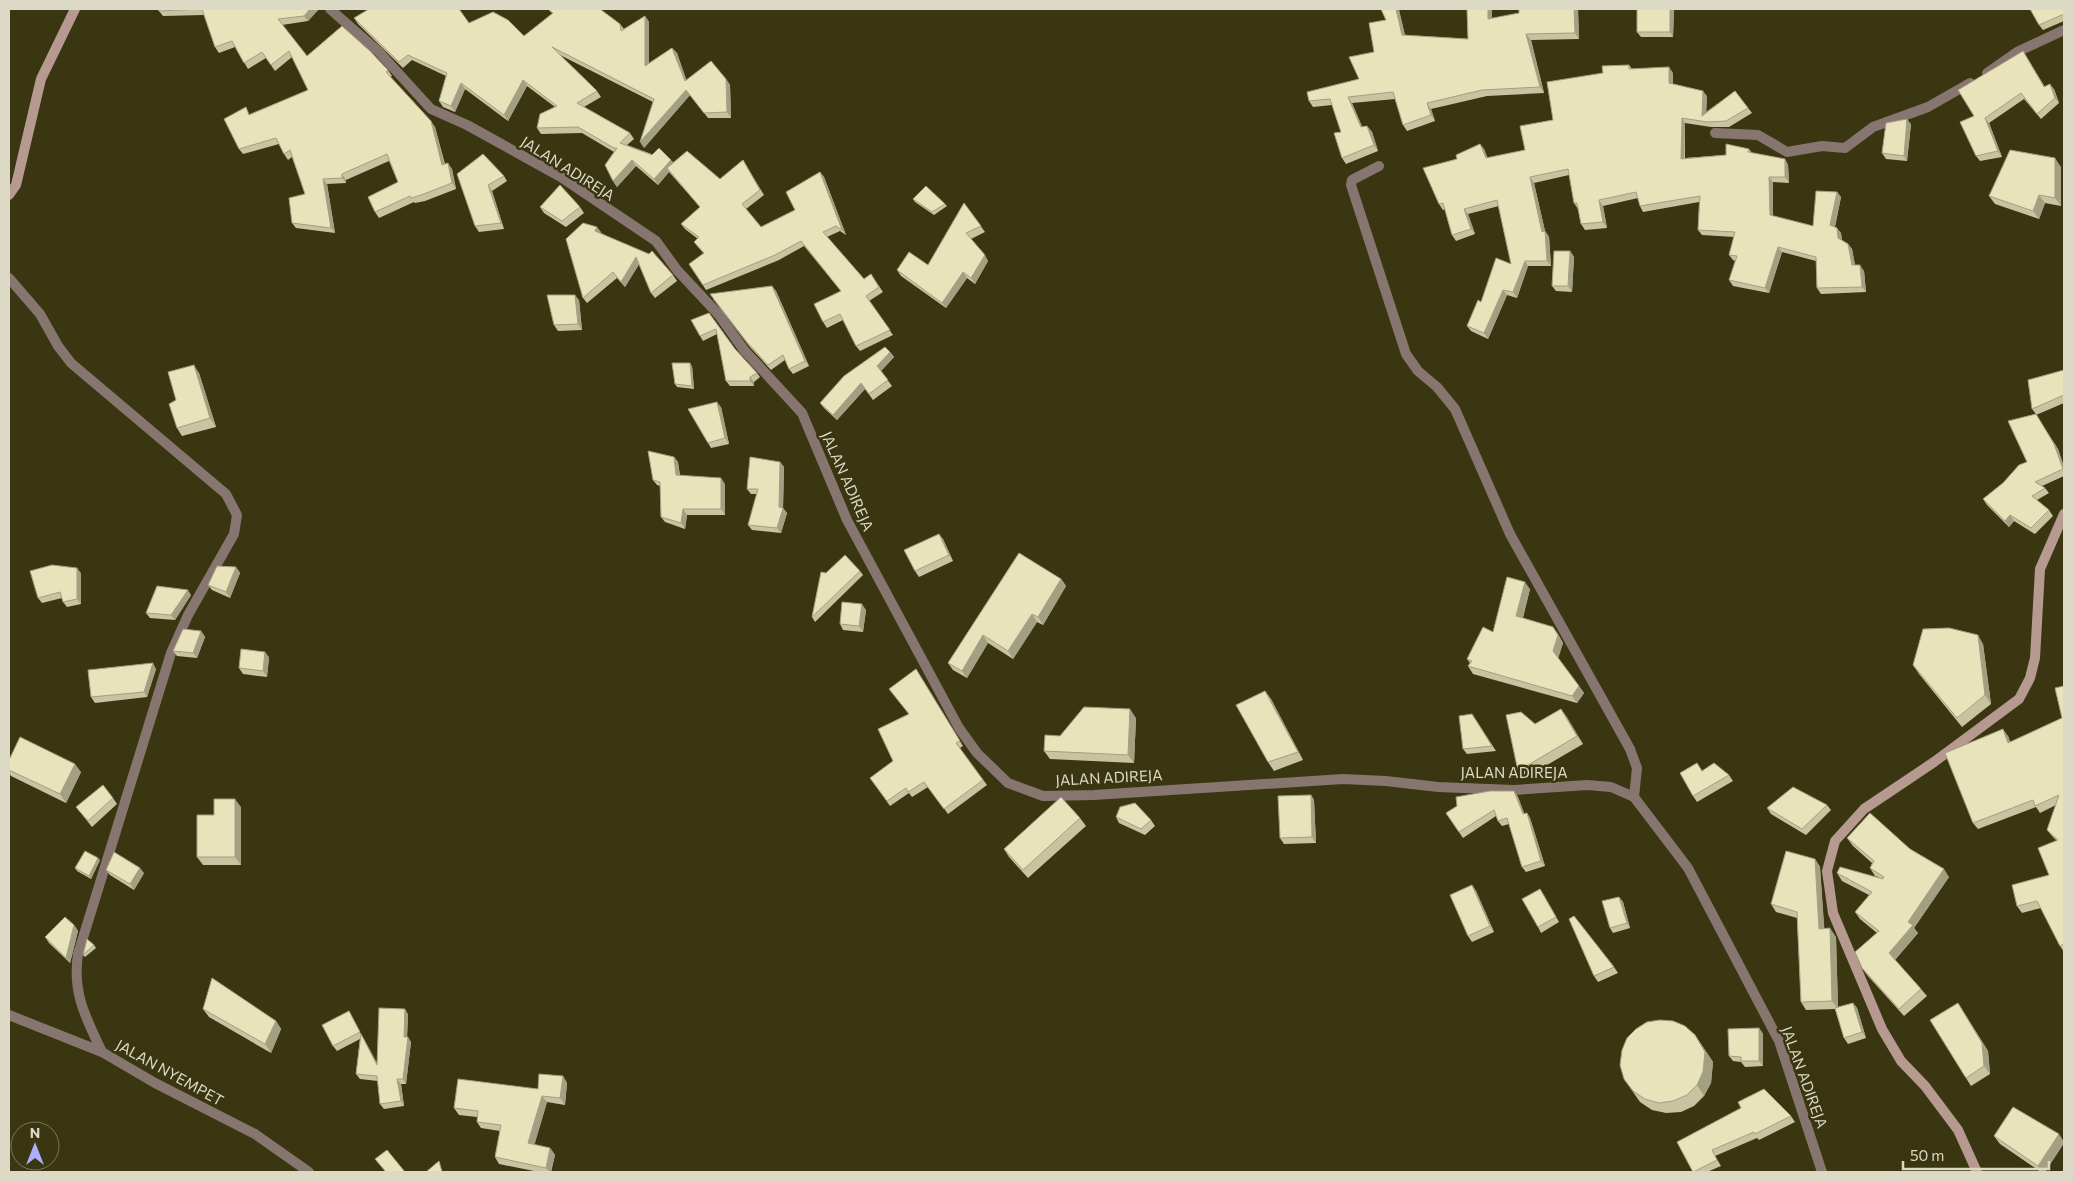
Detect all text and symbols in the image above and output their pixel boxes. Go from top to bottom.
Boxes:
street label: JALAN ADIREJA [518,132,618,204]
street label: JALAN ADIREJA [818,428,878,534]
street label: JALAN ADIREJA [1460,763,1568,781]
street label: JALAN ADIREJA [1055,765,1163,789]
street label: JALAN ADIREJA [1778,1024,1832,1130]
street label: JALAN NYEMPET [113,1035,227,1109]
north arrow [10,1121,60,1171]
text: N [30,1124,40,1141]
scale bar [1903,1138,2049,1170]
text: 50 m [1910,1146,1944,1164]

